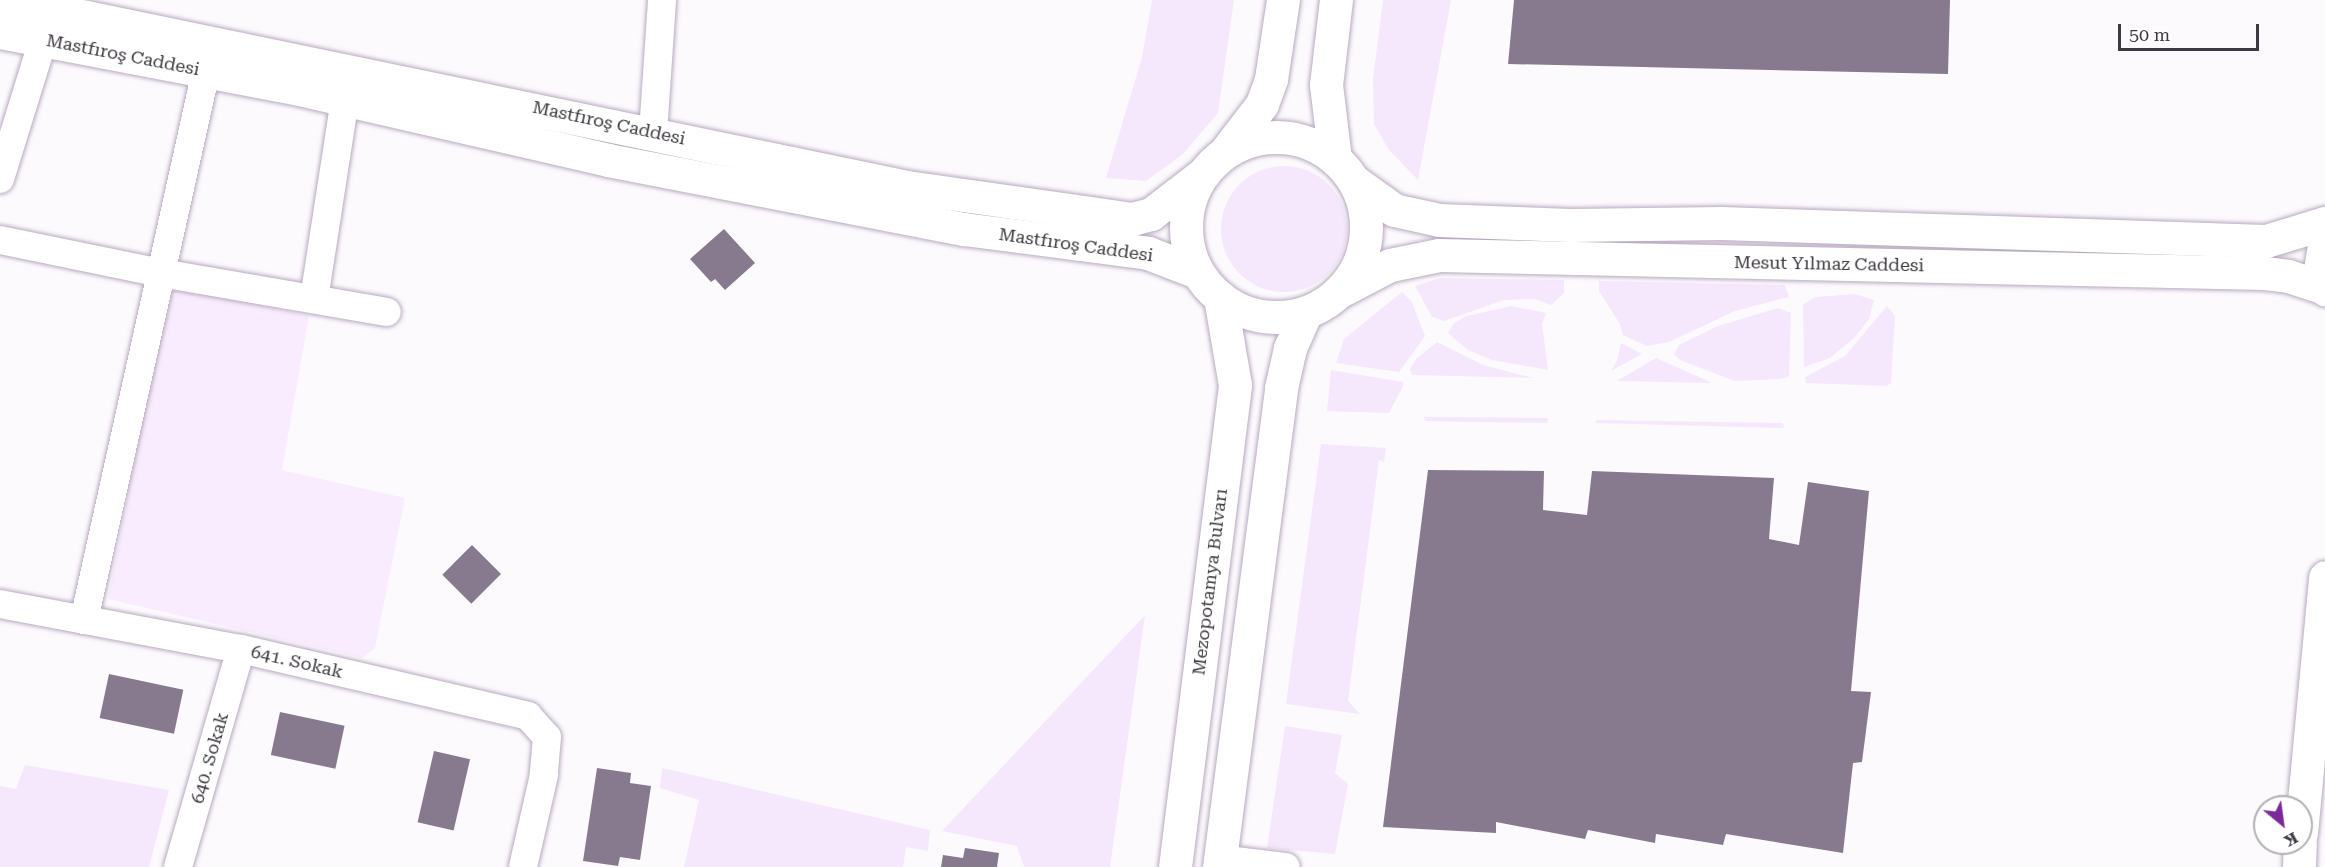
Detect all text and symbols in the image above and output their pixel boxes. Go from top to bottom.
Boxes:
scale bar [2121,12,2262,50]
text: 50 m [2129,24,2170,45]
street label: Mastfıroş Caddesi [44,30,202,80]
street label: Mastfıroş Caddesi [531,96,687,150]
street label: Mastfıroş Caddesi [997,223,1155,267]
street label: Mesut Yılmaz Caddesi [1734,252,1924,276]
street label: Mezopotamya Bulvarı [1188,487,1232,677]
street label: 641. Sokak [249,641,345,683]
street label: 640. Sokak [187,710,233,806]
north arrow [2253,795,2313,855]
text: K [2281,828,2301,851]

